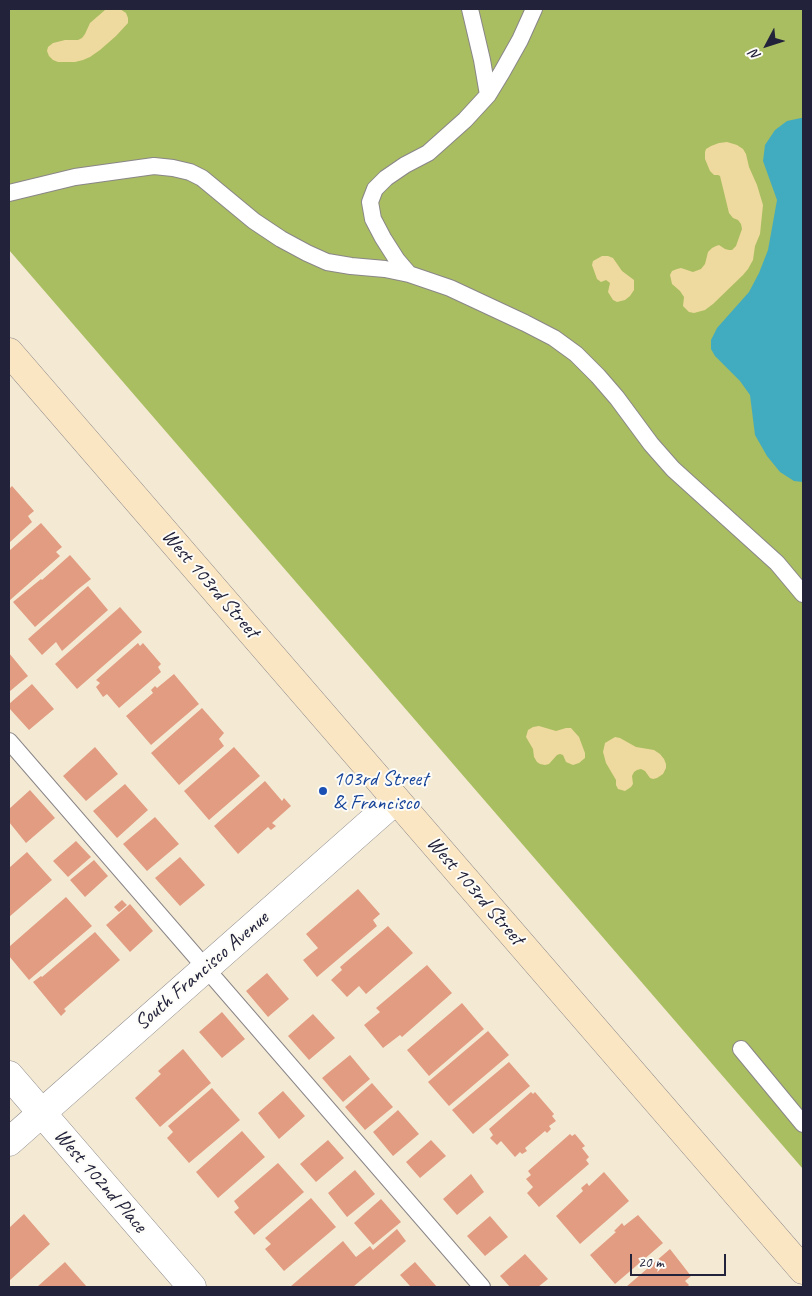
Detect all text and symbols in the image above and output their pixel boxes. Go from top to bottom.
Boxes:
north arrow [742,20,792,70]
text: N [746,46,764,64]
street label: West 103rd Street [156,524,264,644]
place label: 103rd Street & Francisco [333,766,428,816]
marker: 103rd Street & Francisco [317,785,329,797]
street label: West 103rd Street [421,831,529,951]
street label: South Francisco Avenue [130,906,274,1036]
street label: West 102nd Place [48,1124,152,1238]
scale bar [632,1244,728,1276]
text: 20 m [638,1253,664,1272]

